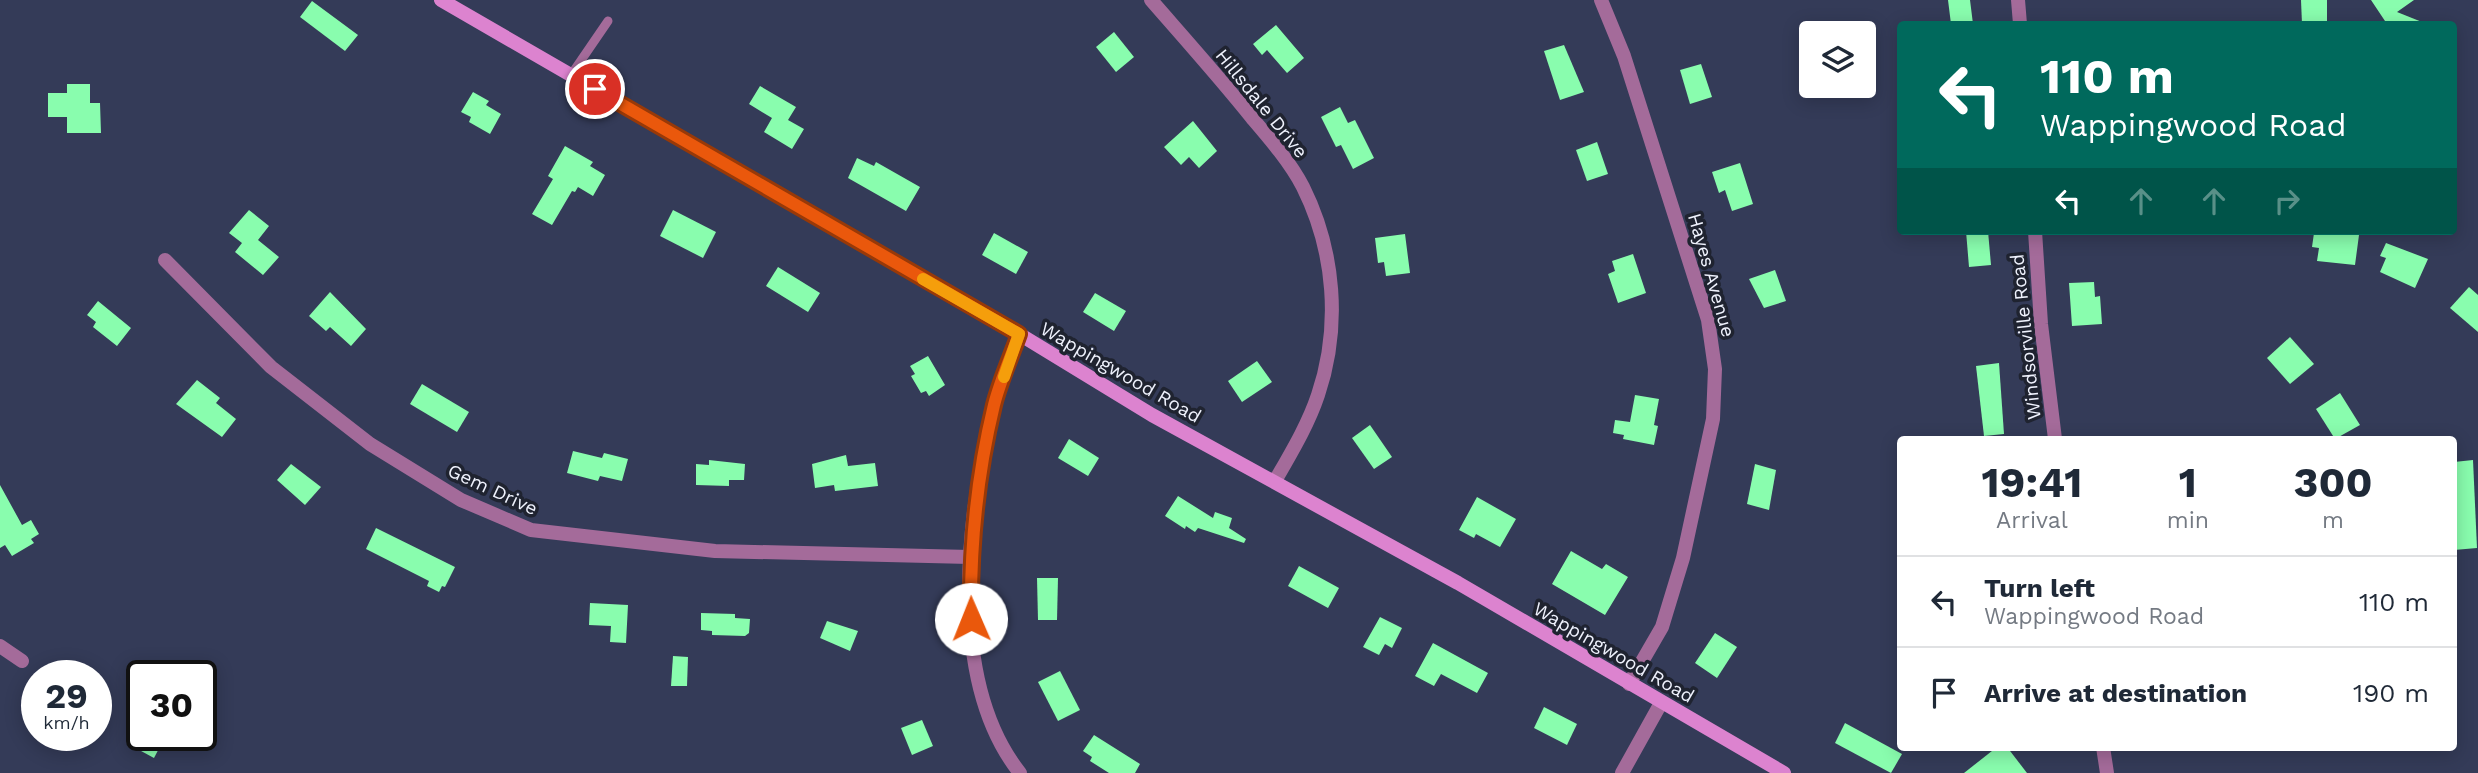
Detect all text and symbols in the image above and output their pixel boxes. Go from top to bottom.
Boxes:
map controls [1799,21,1876,98]
button: layers [1799,21,1876,98]
street label: Hillsdale Drive [1211,44,1313,163]
text: 110 m [2040,47,2174,105]
icon: left [1925,49,2016,140]
pin [565,59,625,119]
icon: arrive [576,70,614,108]
text: Wappingwood Road [2040,106,2346,144]
icon: left [2049,182,2087,220]
icon: ahead [2122,182,2160,220]
icon: ahead [2195,182,2233,220]
icon: right [2268,182,2306,220]
street label: Hayes Avenue [1683,211,1740,340]
street label: Windsorville Road [2005,253,2046,421]
street label: Wappingwood Road [1036,317,1205,428]
text: 19:41 [1981,458,2082,507]
text: 1 [2179,458,2197,507]
text: 300 [2294,458,2373,507]
street label: Gem Drive [444,459,541,520]
text: Arrival [1996,507,2068,534]
text: min [2167,507,2209,534]
text: m [2322,507,2344,534]
text: Turn left [1984,573,2095,603]
position arrow [934,582,1008,656]
icon: left [1925,583,1963,621]
text: 110 m [2359,587,2429,617]
street label: Wappingwood Road [1529,597,1698,708]
text: Wappingwood Road [1984,603,2204,630]
speed limit sign: 30 [126,660,217,751]
icon: arrive [1925,674,1963,712]
text: 29 [45,675,88,717]
text: Arrive at destination [1984,678,2247,708]
text: 190 m [2353,678,2429,708]
text: km/h [43,712,90,733]

